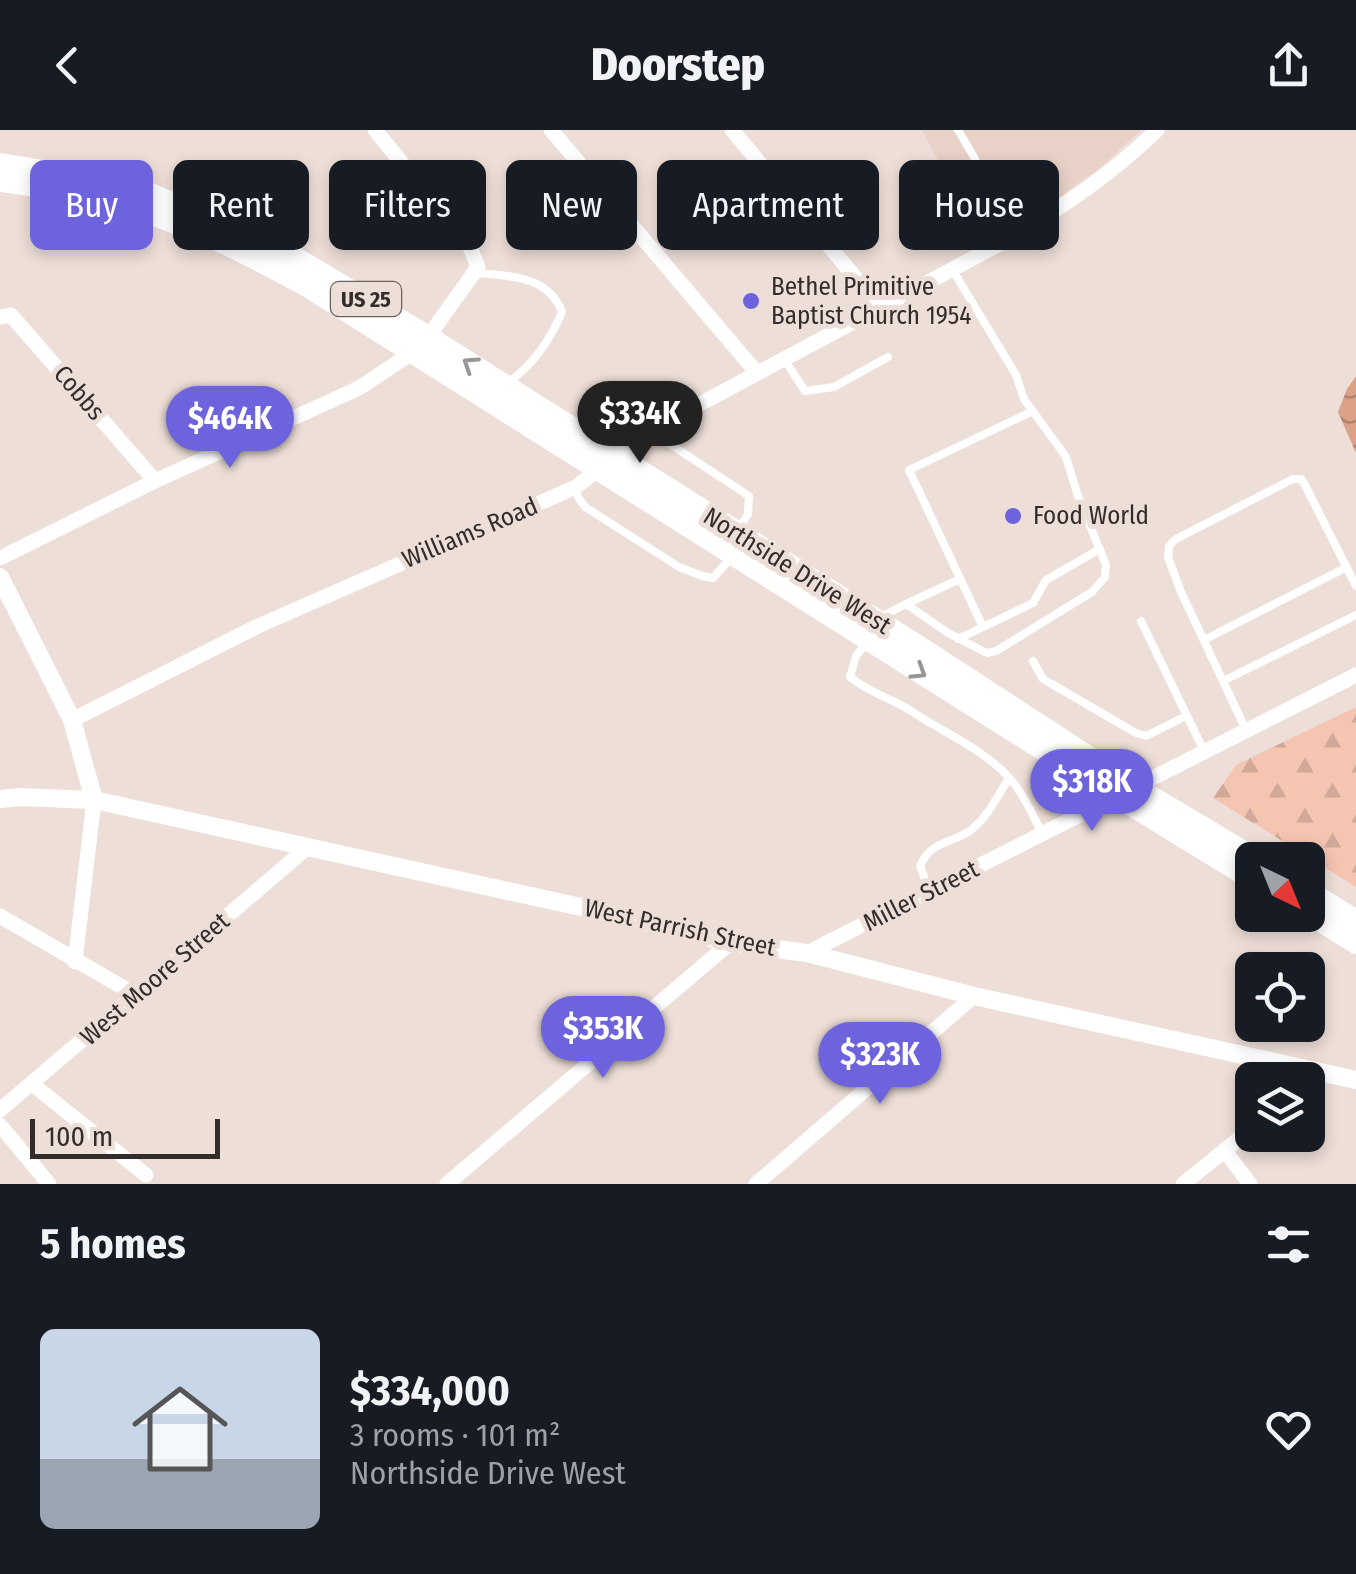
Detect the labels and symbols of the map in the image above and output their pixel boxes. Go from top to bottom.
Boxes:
place label: Bethel Primitive Baptist Church 1954 [771,272,971,331]
road number: US 25 [331,282,401,316]
marker: Bethel Primitive Baptist Church 1954 [740,290,762,312]
one-way arrow [462,357,480,376]
street label: Cobbs [47,360,111,426]
pin: $334K [570,381,710,466]
pin: $464K [160,386,300,471]
street label: Williams Road [398,491,542,575]
street label: Northside Drive West [698,501,897,641]
place label: Food World [1033,501,1149,531]
marker: Food World [1002,505,1024,527]
one-way arrow [908,659,926,678]
pin: $318K [1022,749,1162,834]
north arrow [1235,842,1325,932]
street label: Miller Street [858,854,984,938]
street label: West Parrish Street [582,893,779,963]
street label: West Moore Street [74,906,236,1052]
pin: $353K [533,996,673,1081]
pin: $323K [810,1022,950,1107]
scale bar [30,1114,220,1158]

